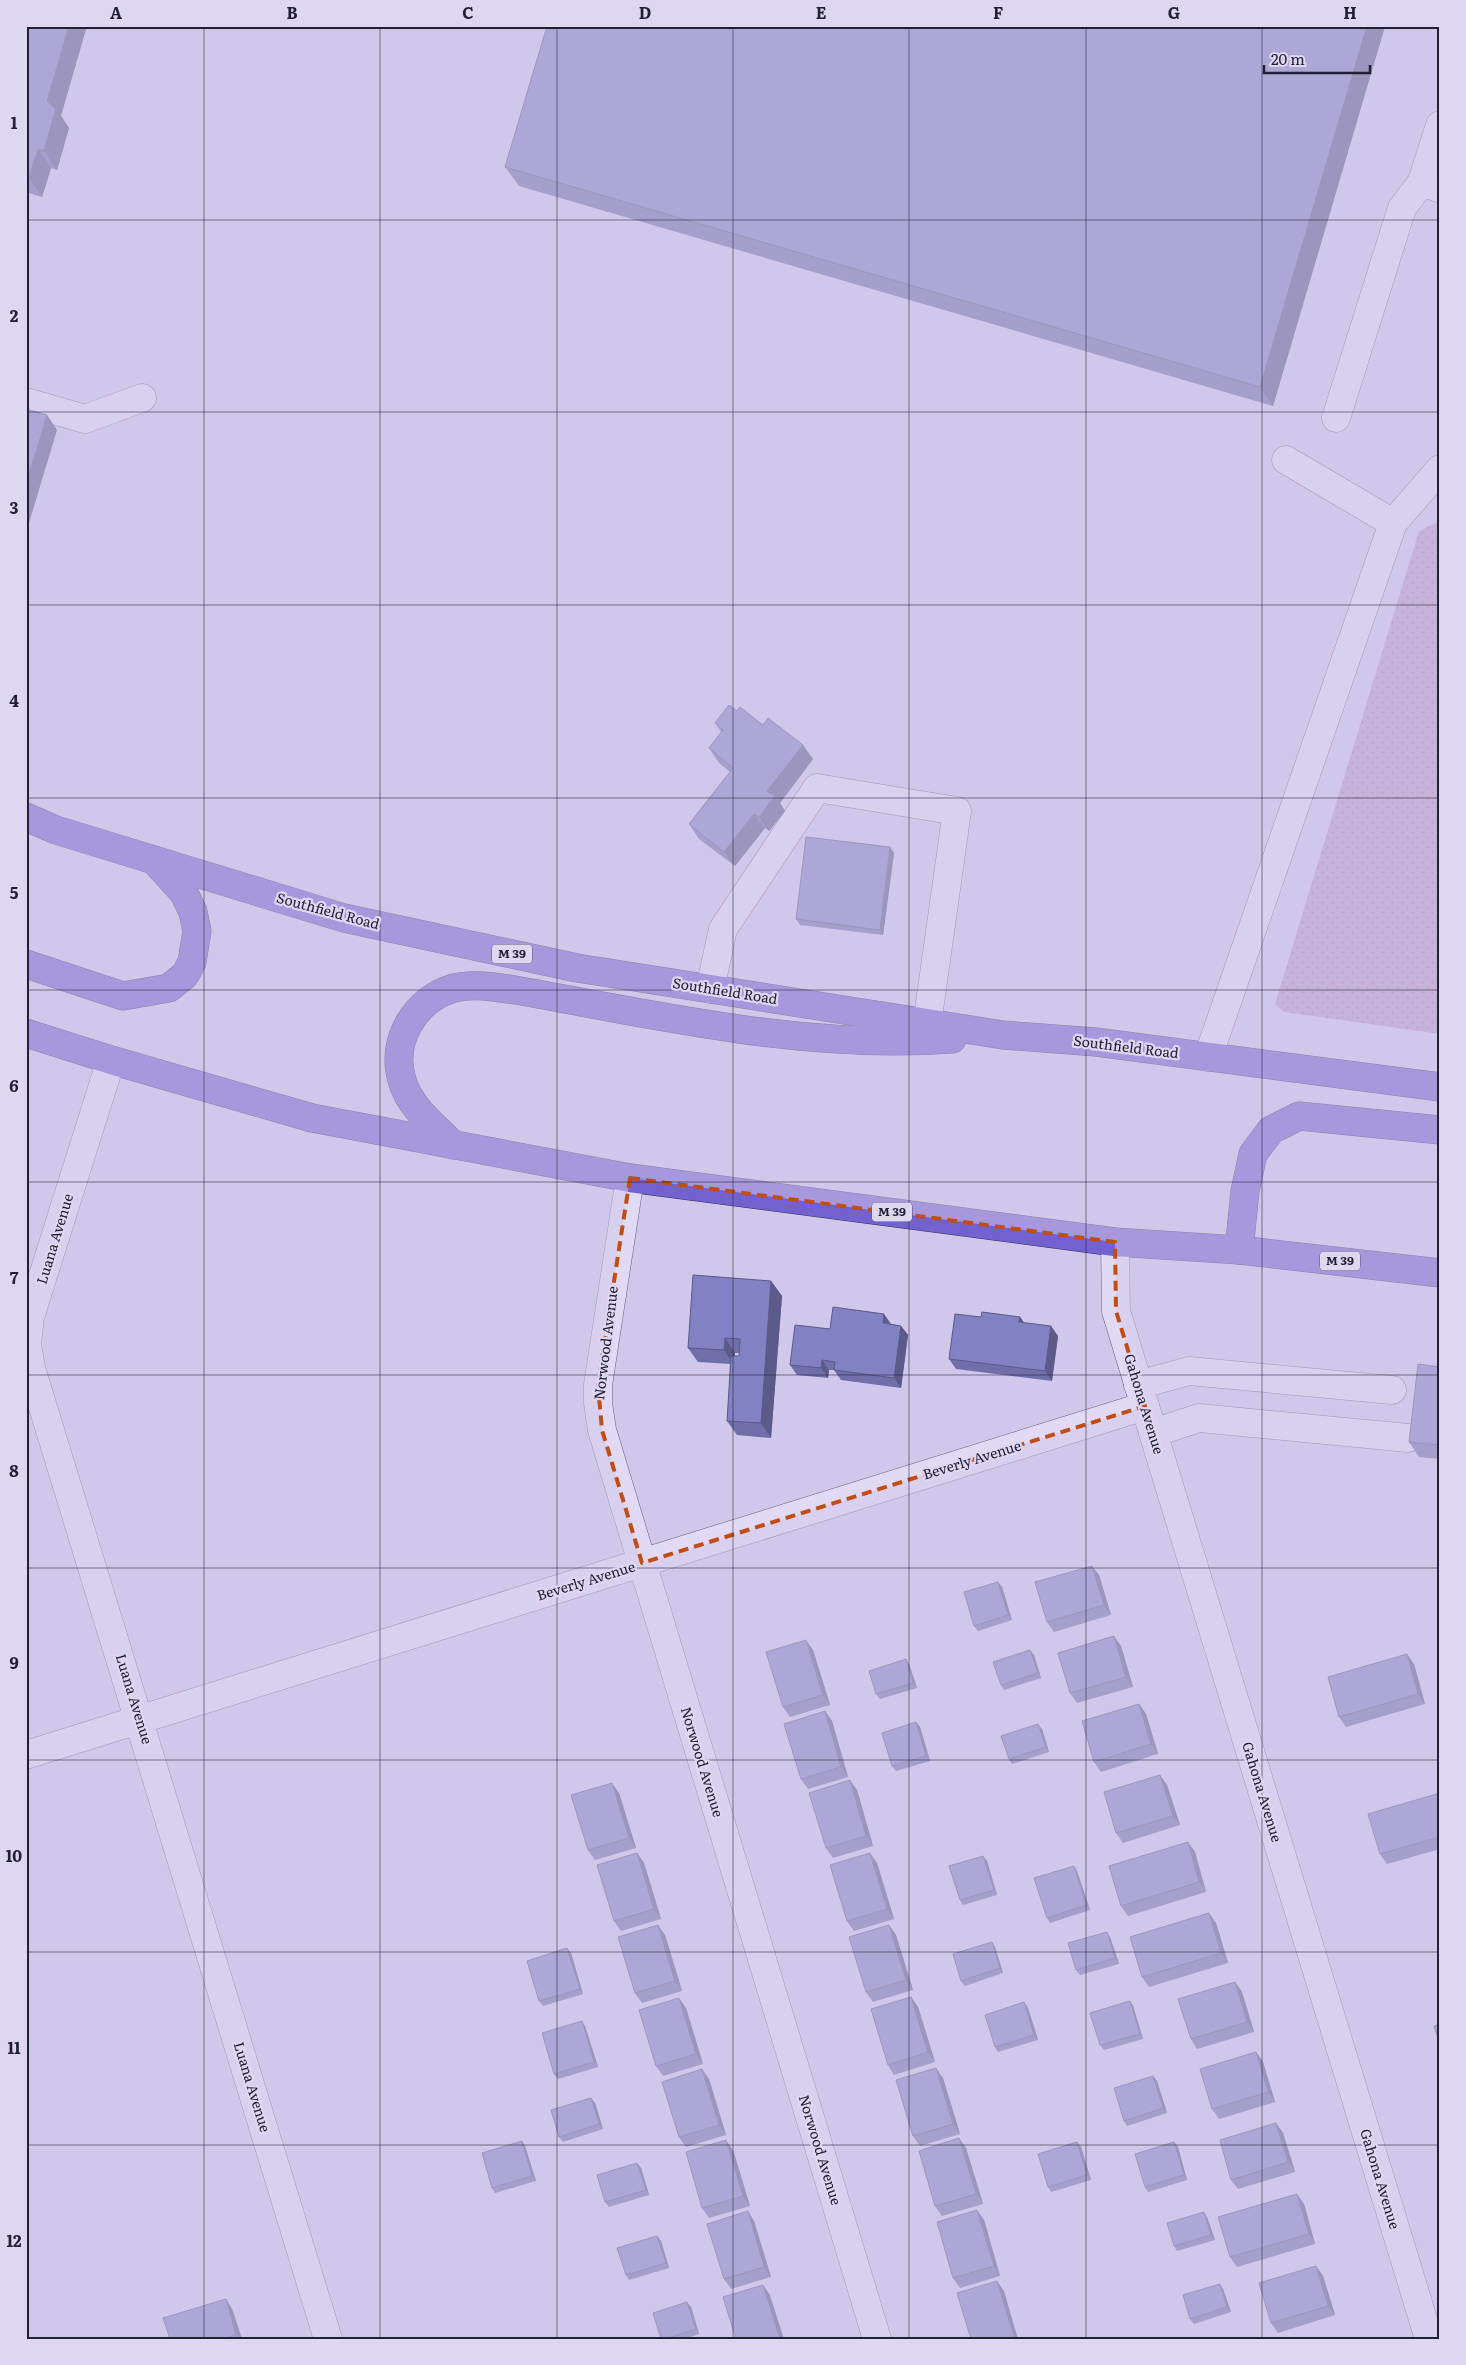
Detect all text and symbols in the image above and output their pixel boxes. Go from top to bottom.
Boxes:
text: A [110,0,122,24]
text: B [286,0,298,24]
text: C [462,0,474,24]
text: D [639,0,651,24]
text: E [816,0,827,24]
text: F [993,0,1003,24]
text: G [1168,0,1180,24]
text: H [1343,0,1357,24]
scale bar [1264,42,1370,74]
text: 20 m [1271,47,1305,70]
text: 1 [11,110,18,134]
text: 2 [10,303,19,327]
text: 3 [10,495,19,519]
text: 4 [9,688,19,712]
text: 5 [10,880,19,904]
street label: Southfield Road [275,887,382,933]
road number: M 39 [492,944,532,964]
street label: Southfield Road [671,972,779,1008]
street label: Southfield Road [1072,1030,1180,1062]
text: 6 [9,1073,19,1097]
street label: Luana Avenue [31,1191,77,1286]
road number: M 39 [872,1202,912,1222]
road number: M 39 [1320,1252,1360,1270]
text: 7 [10,1265,19,1289]
street label: Norwood Avenue [588,1285,622,1401]
street label: Gahona Avenue [1120,1351,1170,1456]
street label: Beverly Avenue [920,1435,1023,1484]
text: 8 [9,1458,19,1482]
street label: Beverly Avenue [534,1556,637,1605]
text: 9 [9,1650,19,1674]
street label: Luana Avenue [112,1651,158,1746]
street label: Norwood Avenue [677,1704,729,1819]
street label: Gahona Avenue [1238,1739,1288,1844]
text: 10 [6,1843,22,1867]
text: 11 [7,2035,21,2059]
street label: Luana Avenue [230,2039,276,2134]
street label: Norwood Avenue [795,2092,847,2207]
street label: Gahona Avenue [1356,2126,1406,2231]
text: 12 [6,2228,22,2252]

